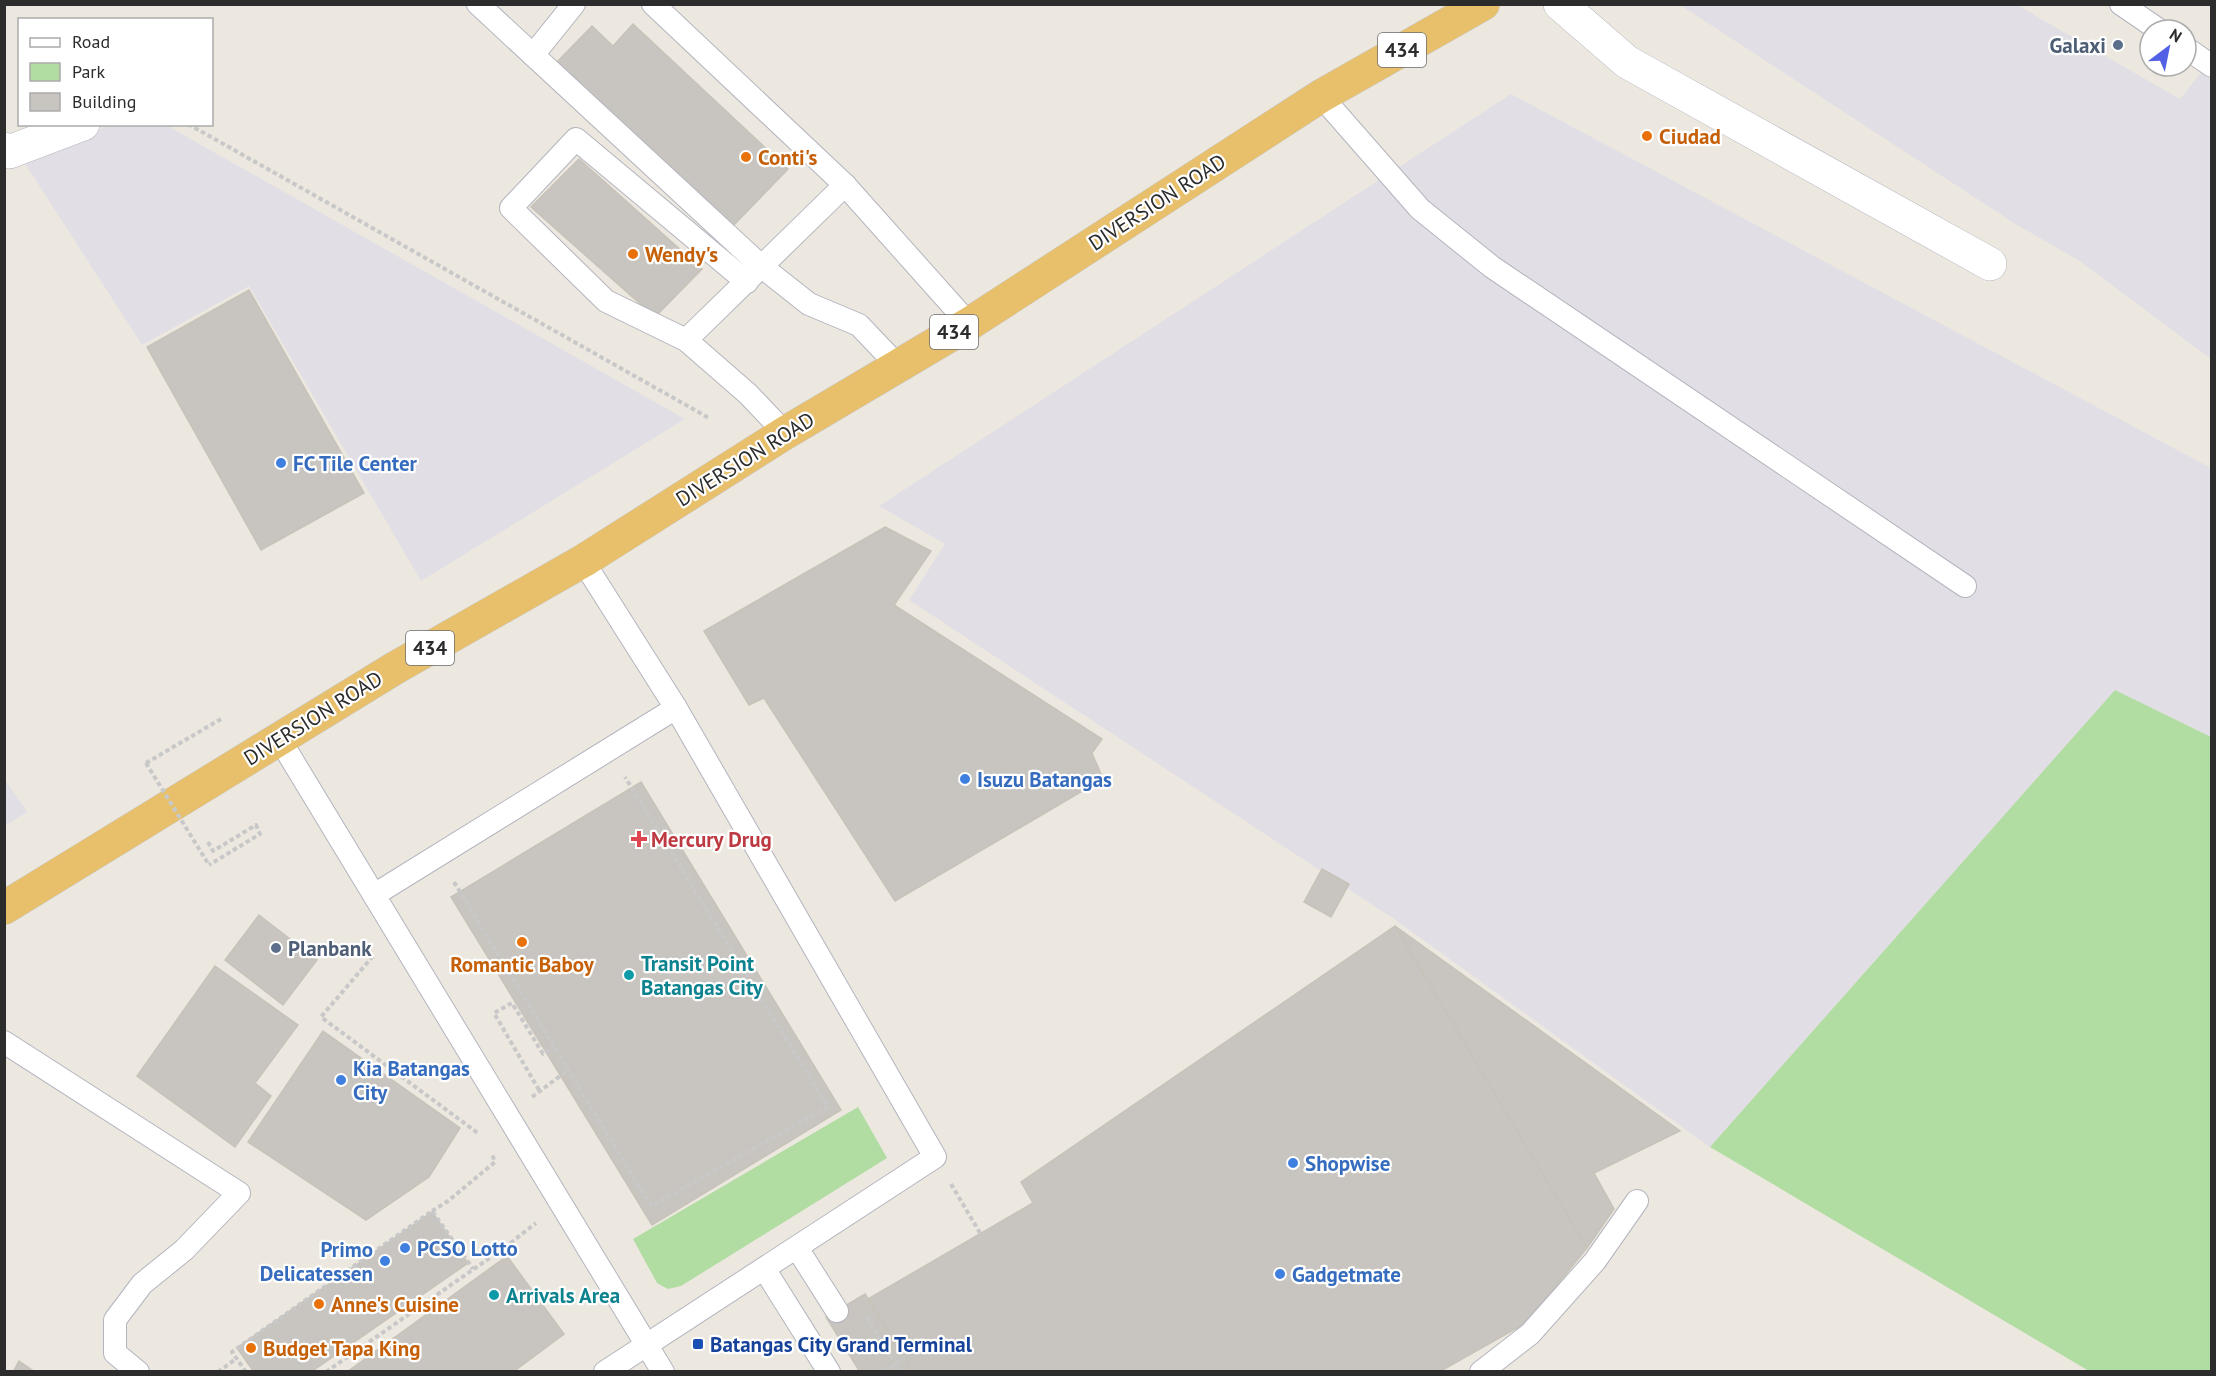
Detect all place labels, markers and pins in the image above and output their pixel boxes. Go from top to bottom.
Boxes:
place label: Galaxi [2050,32,2106,59]
marker: Galaxi [2111,38,2125,52]
place label: Ciudad [1659,123,1721,150]
marker: Ciudad [1640,129,1654,143]
place label: Conti's [758,144,817,171]
marker: Conti's [739,150,753,164]
place label: Wendy's [645,241,718,268]
marker: Wendy's [626,247,640,261]
place label: FC Tile Center [293,450,418,477]
marker: FC Tile Center [274,456,288,470]
place label: Isuzu Batangas [977,766,1112,793]
marker: Isuzu Batangas [958,772,972,786]
place label: Mercury Drug [651,826,772,853]
marker: Mercury Drug [632,832,646,846]
place label: Planbank [288,935,372,962]
marker: Romantic Baboy [515,935,529,949]
marker: Planbank [269,941,283,955]
place label: Transit Point Batangas City [641,950,764,1001]
place label: Romantic Baboy [450,951,595,978]
marker: Transit Point Batangas City [622,968,636,982]
place label: Kia Batangas City [353,1055,470,1106]
marker: Kia Batangas City [334,1073,348,1087]
place label: Shopwise [1305,1150,1390,1177]
marker: Shopwise [1286,1156,1300,1170]
place label: PCSO Lotto [417,1235,518,1262]
place label: Primo Delicatessen [260,1236,373,1287]
marker: PCSO Lotto [398,1241,412,1255]
marker: Primo Delicatessen [378,1254,392,1268]
place label: Gadgetmate [1292,1261,1401,1288]
marker: Gadgetmate [1273,1267,1287,1281]
place label: Arrivals Area [506,1282,620,1309]
marker: Arrivals Area [487,1288,501,1302]
place label: Anne's Cuisine [331,1291,459,1318]
marker: Anne's Cuisine [312,1297,326,1311]
place label: Batangas City Grand Terminal [710,1331,973,1358]
place label: Budget Tapa King [263,1335,420,1362]
marker: Batangas City Grand Terminal [691,1337,705,1351]
marker: Budget Tapa King [244,1341,258,1355]

